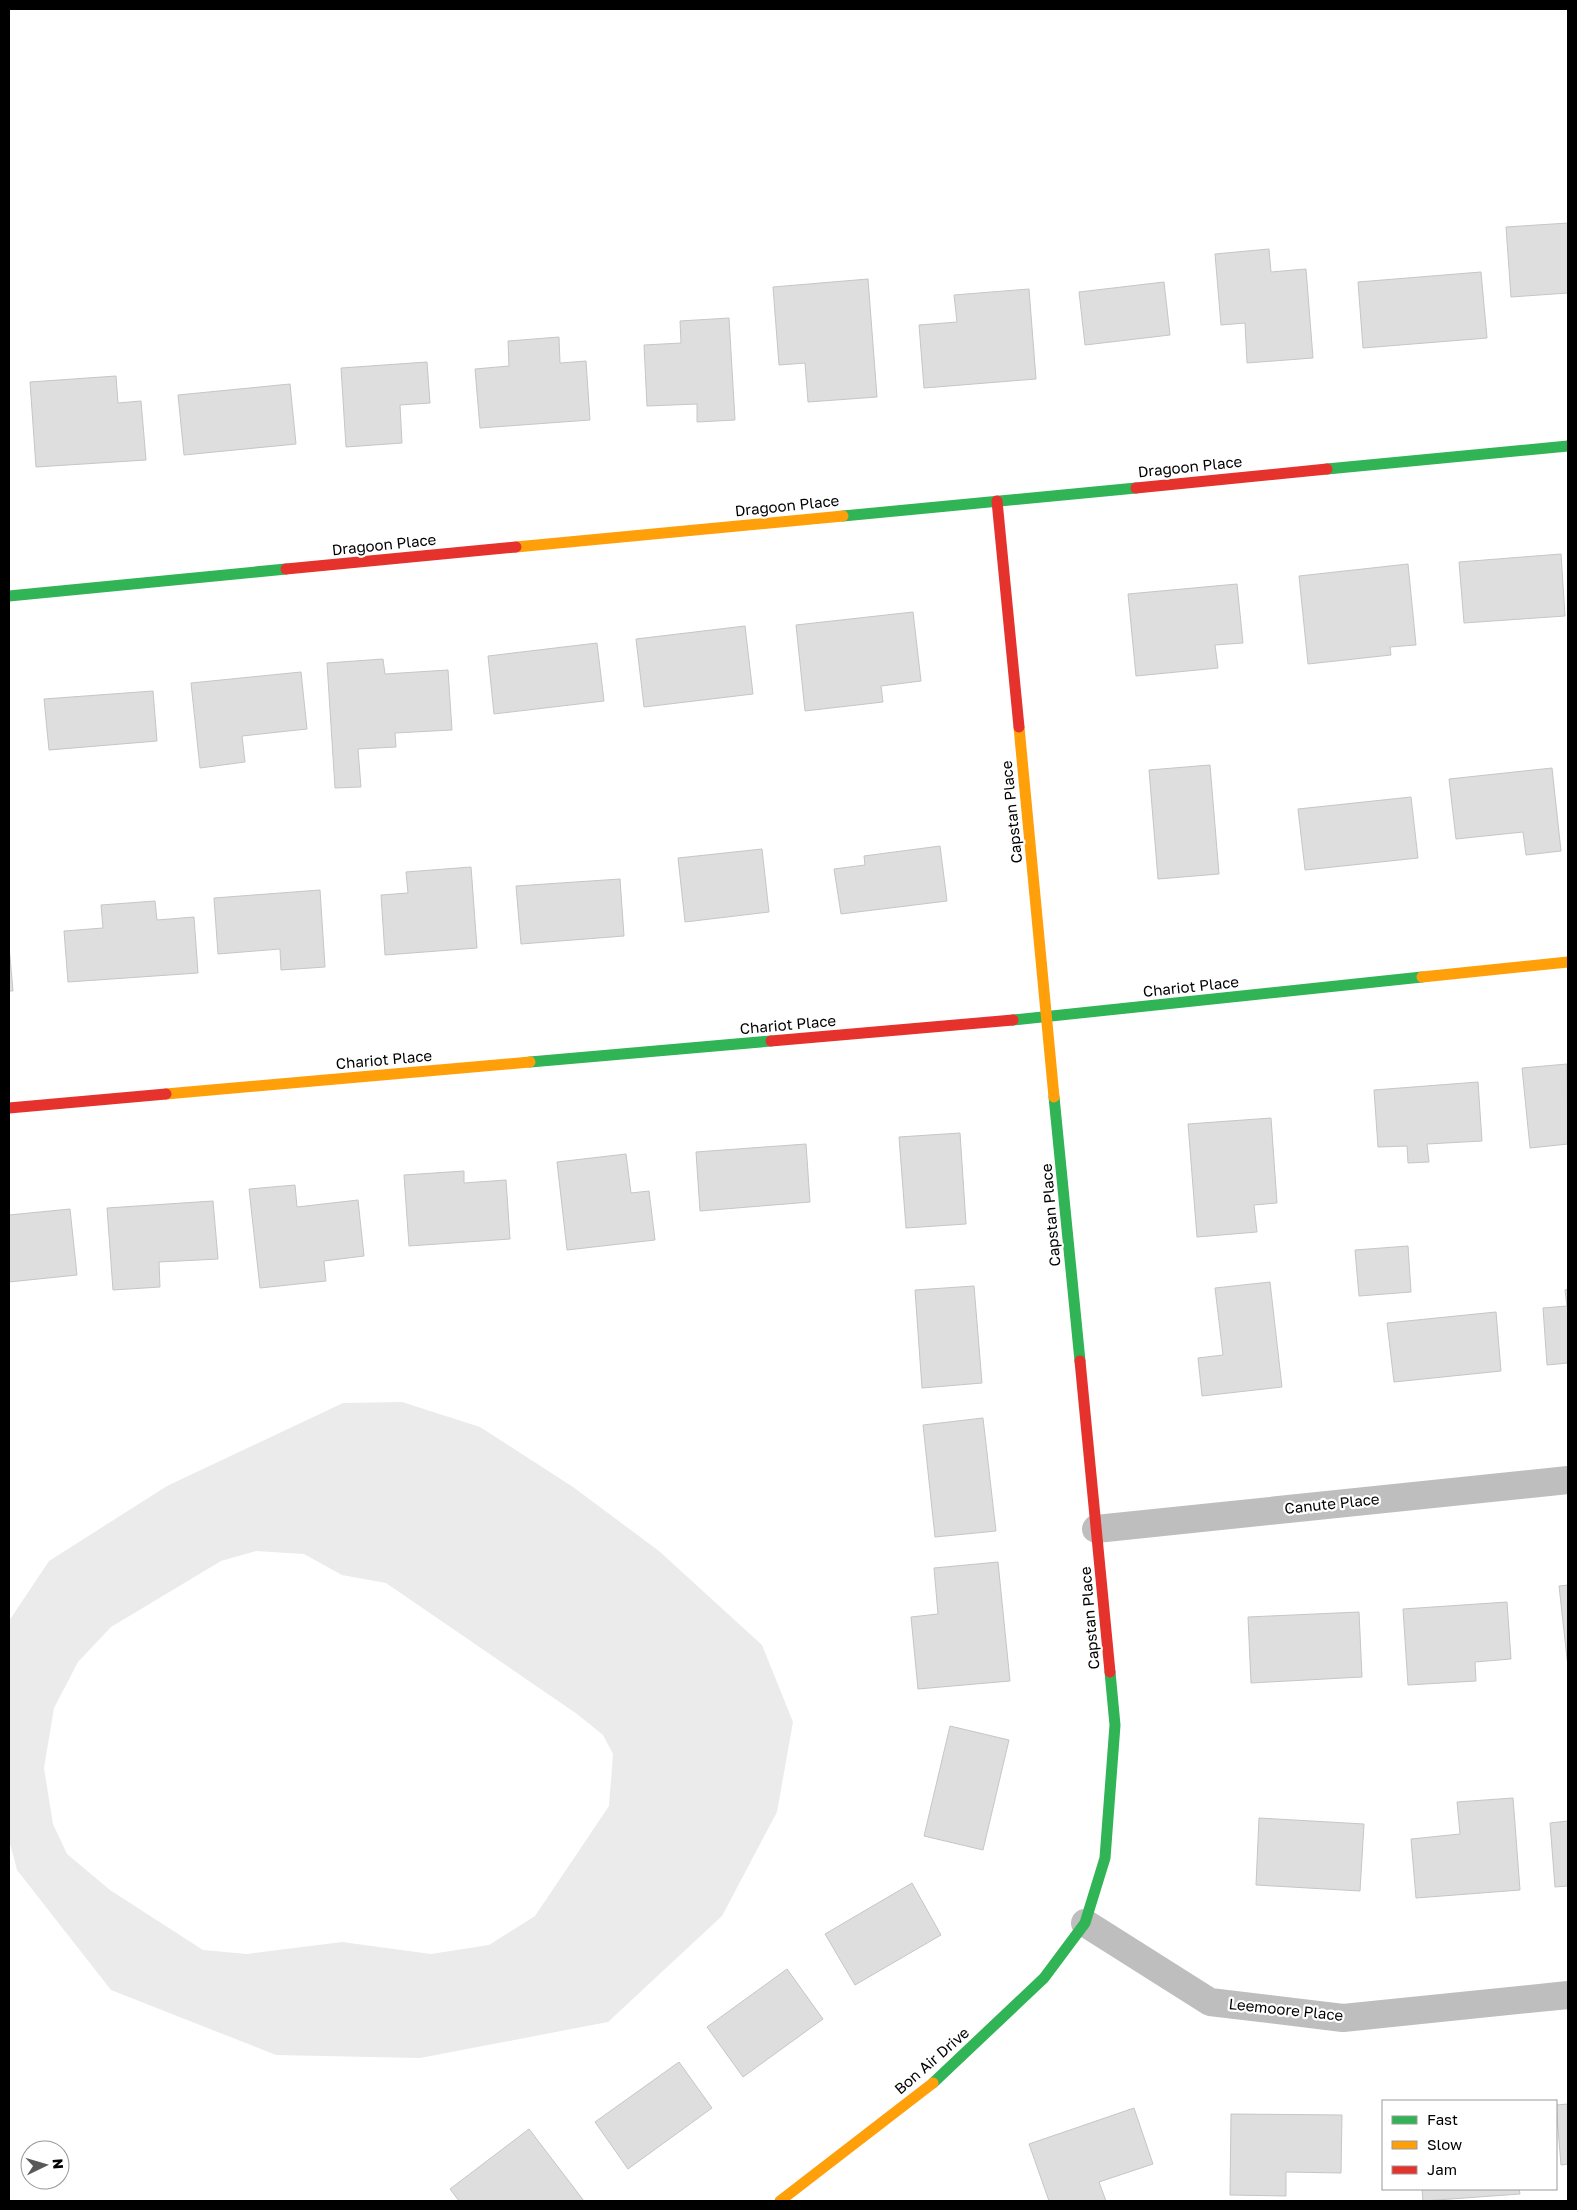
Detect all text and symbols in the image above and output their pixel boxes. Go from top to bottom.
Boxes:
street label: Dragoon Place [1137,452,1243,480]
street label: Dragoon Place [734,491,840,519]
street label: Dragoon Place [331,530,437,558]
street label: Capstan Place [997,760,1025,864]
street label: Chariot Place [1142,972,1240,1000]
street label: Chariot Place [739,1011,837,1037]
street label: Chariot Place [335,1046,433,1072]
street label: Capstan Place [1037,1163,1063,1267]
street label: Canute Place [1284,1489,1381,1517]
street label: Capstan Place [1076,1566,1102,1670]
street label: Leemoore Place [1228,1994,1345,2024]
street label: Bon Air Drive [890,2023,973,2098]
legend [1382,2100,1557,2190]
text: Fast [1427,2110,1458,2128]
text: Slow [1427,2135,1462,2153]
north arrow [20,2140,70,2190]
text: N [50,2158,67,2170]
text: Jam [1427,2160,1457,2178]

